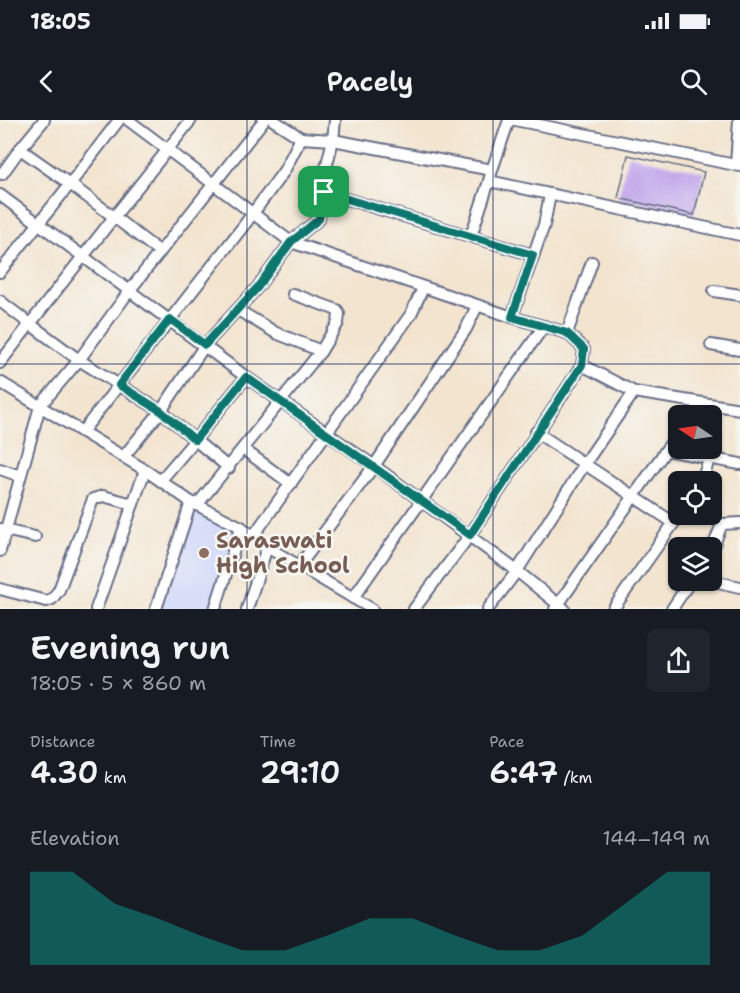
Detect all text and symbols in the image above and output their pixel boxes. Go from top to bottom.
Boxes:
text: 18:05 [30,7,91,36]
text: Pacely [327,63,413,100]
icon: back [30,65,63,98]
icon: search [677,65,710,98]
pin [298,166,349,217]
icon: arrive [307,175,340,208]
north arrow [668,405,722,459]
map controls [668,405,722,591]
button: locate [668,471,722,525]
place label: Saraswati High School [216,526,350,580]
button: layers [668,537,722,591]
marker: Saraswati High School [197,546,211,560]
text: Evening run [30,625,230,670]
button: share [647,629,710,692]
text: 18:05 · 5 × 860 m [30,670,206,696]
text: Distance [30,731,96,752]
text: Time [260,731,296,752]
text: Pace [489,731,525,752]
text: 4.30 [30,752,98,793]
text: 29:10 [260,752,340,793]
text: 6:47 [489,752,558,793]
text: km [98,767,127,788]
text: /km [558,767,592,788]
text: Elevation [30,825,120,851]
text: 144–149 m [602,825,710,851]

